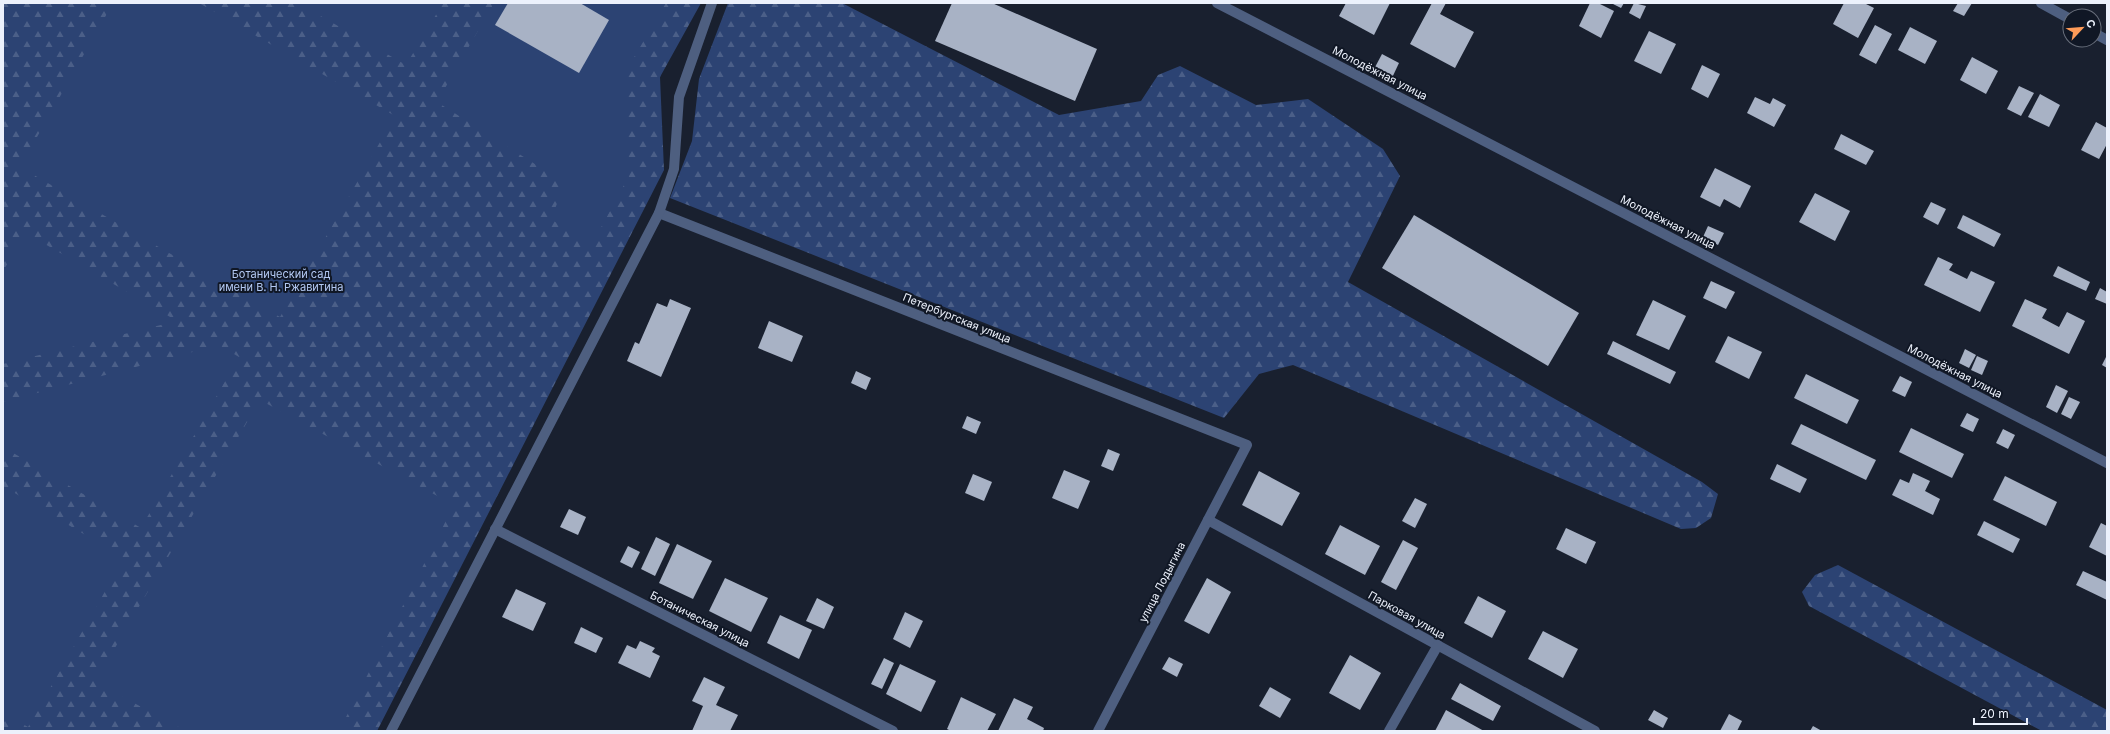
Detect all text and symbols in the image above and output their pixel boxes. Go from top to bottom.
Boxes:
north arrow [2062,8,2102,48]
text: С [2083,17,2099,30]
street label: Молодёжная улица [1330,43,1430,103]
street label: Молодёжная улица [1618,192,1718,252]
park label: Ботанический сад имени В. Н. Ржавитина [219,267,343,294]
street label: Петербургская улица [901,290,1013,346]
street label: Молодёжная улица [1905,341,2005,401]
street label: улица Лодыгина [1136,539,1188,625]
street label: Ботаническая улица [648,588,752,650]
street label: Парковая улица [1366,588,1448,642]
scale bar [1974,700,2027,726]
text: 20 m [1980,706,2009,721]

